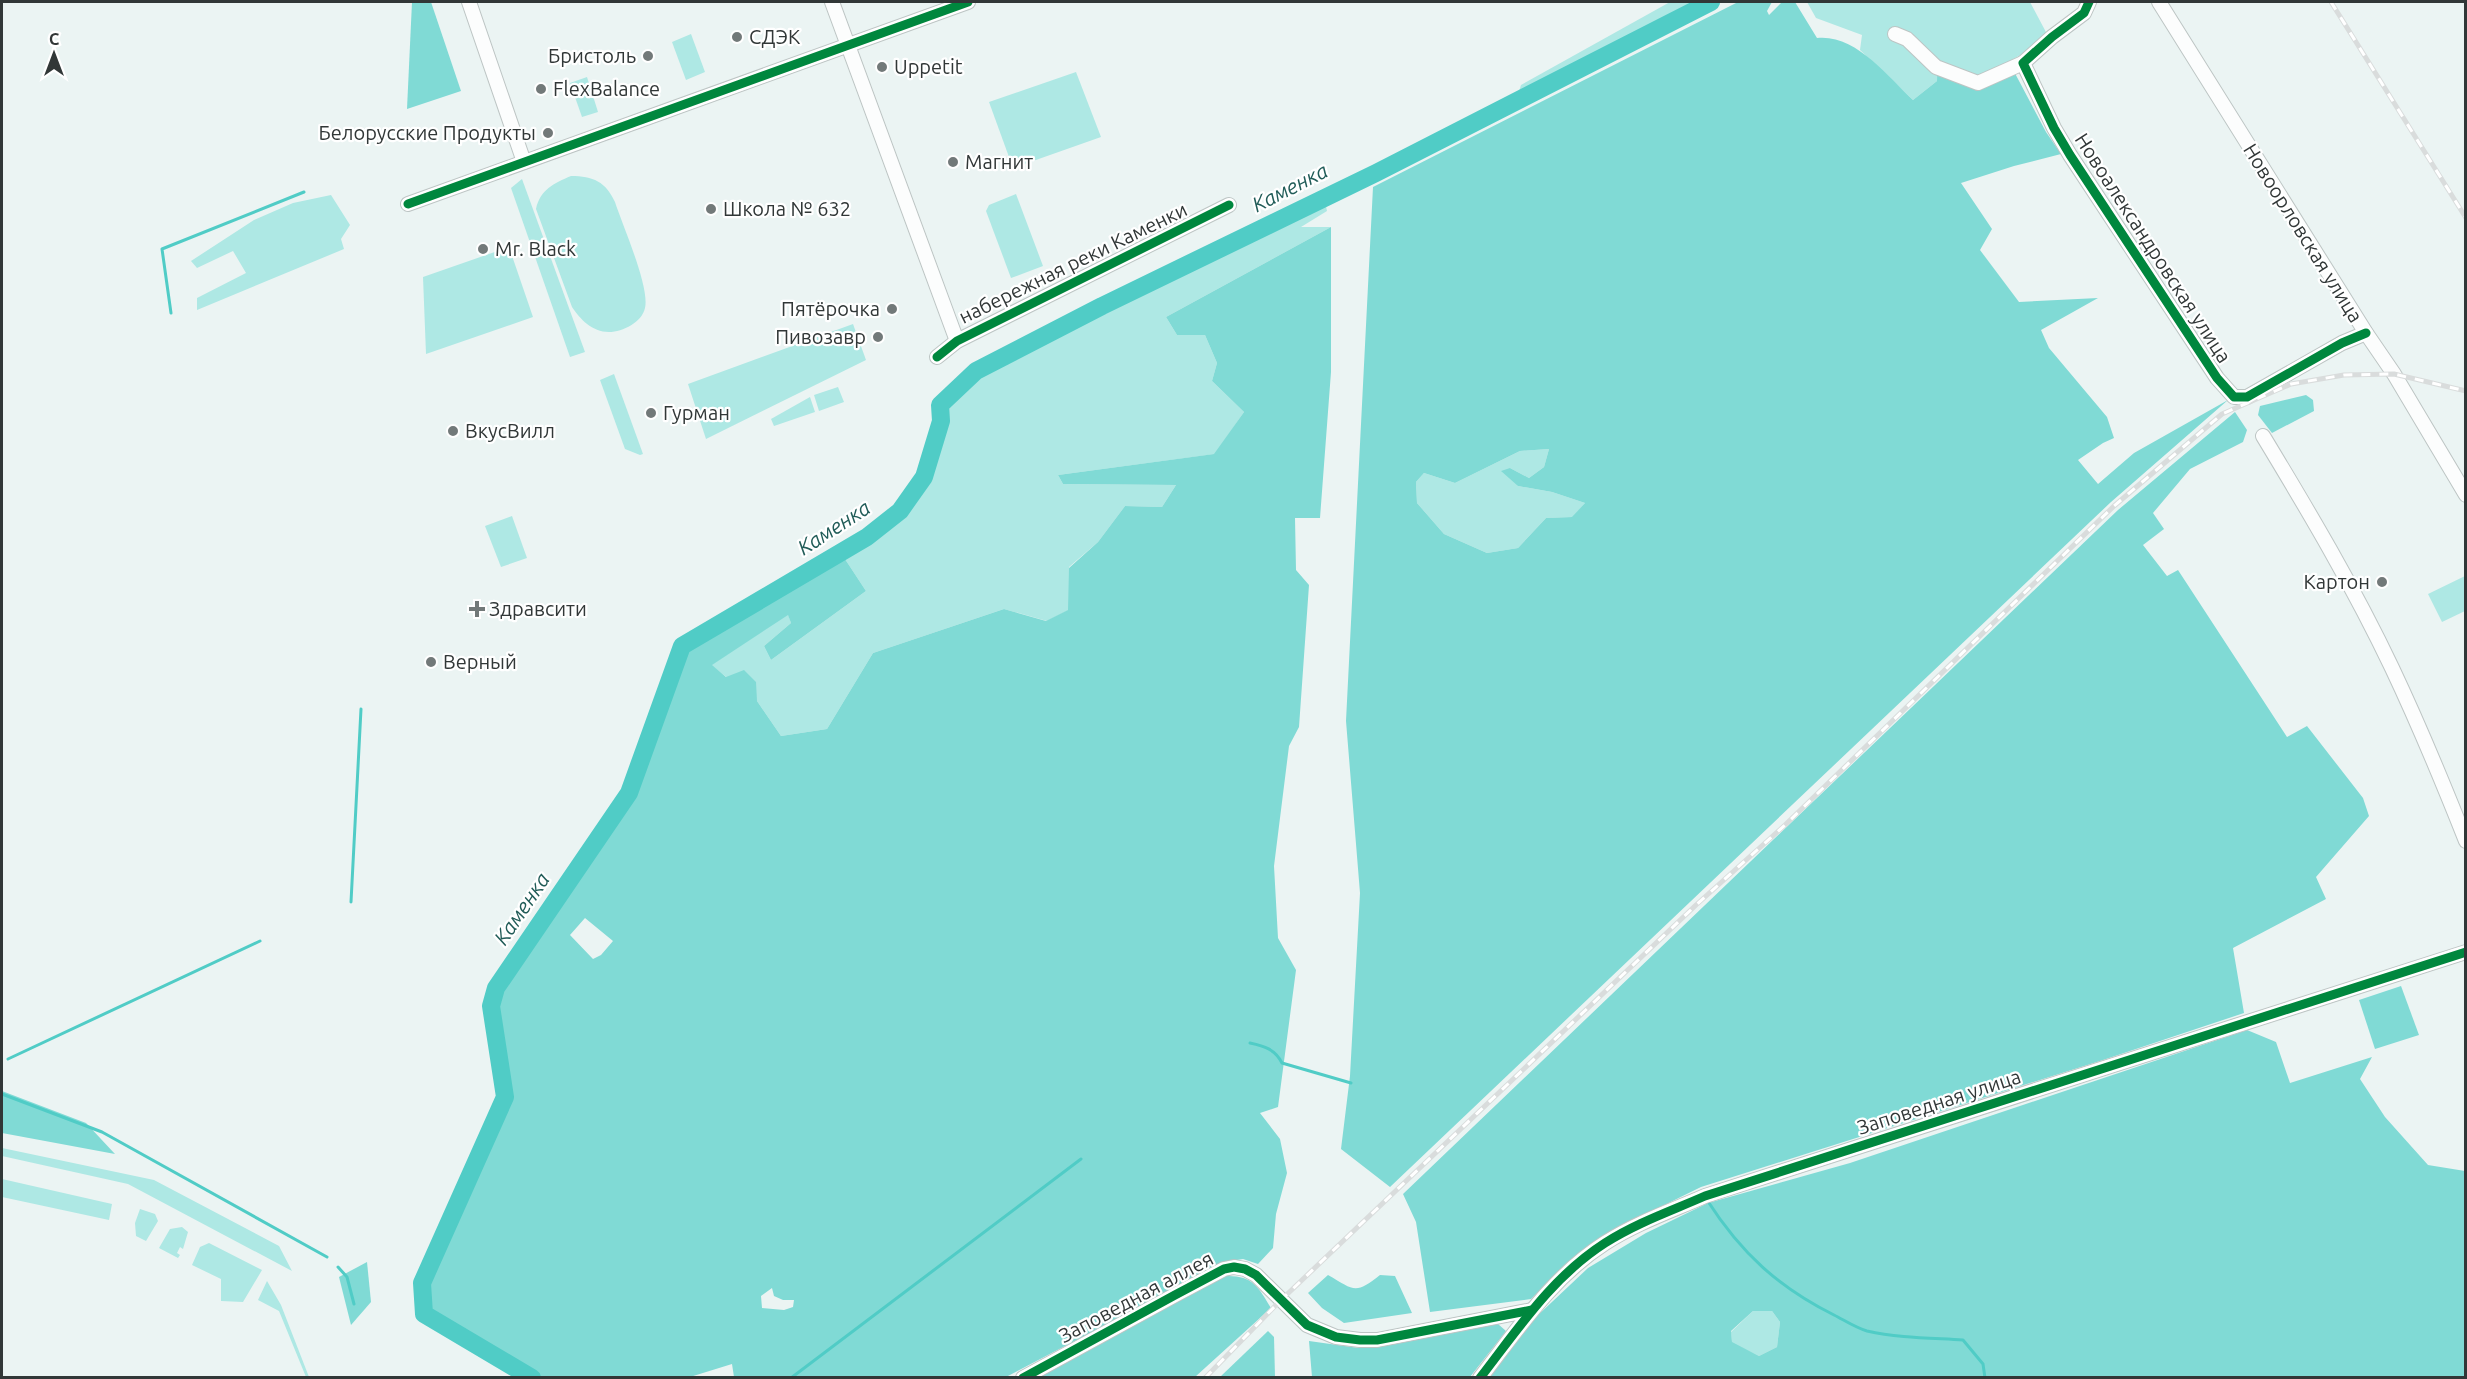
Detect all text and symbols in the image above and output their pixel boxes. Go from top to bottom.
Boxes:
north arrow [24,24,84,84]
place label: СДЭК [749,25,800,48]
text: С [49,30,59,48]
marker: СДЭК [730,30,744,44]
place label: Бристоль [548,44,636,67]
marker: Бристоль [641,49,655,63]
place label: Uppetit [894,55,963,78]
marker: Uppetit [875,60,889,74]
place label: FlexBalance [553,77,660,100]
marker: FlexBalance [534,82,548,96]
place label: Белорусские Продукты [318,121,536,144]
marker: Белорусские Продукты [541,126,555,140]
street label: Новоалександровская улица [2071,129,2236,367]
street label: Новоорловская улица [2239,139,2368,326]
place label: Магнит [965,150,1033,173]
marker: Магнит [946,155,960,169]
water label: Каменка [1248,158,1331,216]
place label: Школа № 632 [723,197,851,220]
street label: набережная реки Каменки [955,197,1191,328]
marker: Школа № 632 [704,202,718,216]
place label: Mr. Black [495,237,576,260]
marker: Mr. Black [476,242,490,256]
place label: Пятёрочка [781,297,880,320]
marker: Пятёрочка [885,302,899,316]
place label: Пивозавр [775,325,866,348]
marker: Пивозавр [871,330,885,344]
place label: Гурман [663,401,730,424]
marker: Гурман [644,406,658,420]
place label: ВкусВилл [465,419,555,442]
marker: ВкусВилл [446,424,460,438]
water label: Каменка [793,495,874,559]
place label: Картон [2304,570,2370,593]
marker: Картон [2375,575,2389,589]
place label: Здравсити [489,597,587,620]
marker: Здравсити [470,602,484,616]
place label: Верный [443,650,517,673]
marker: Верный [424,655,438,669]
water label: Каменка [488,868,554,949]
street label: Заповедная улица [1854,1064,2023,1139]
street label: Заповедная аллея [1055,1246,1217,1347]

